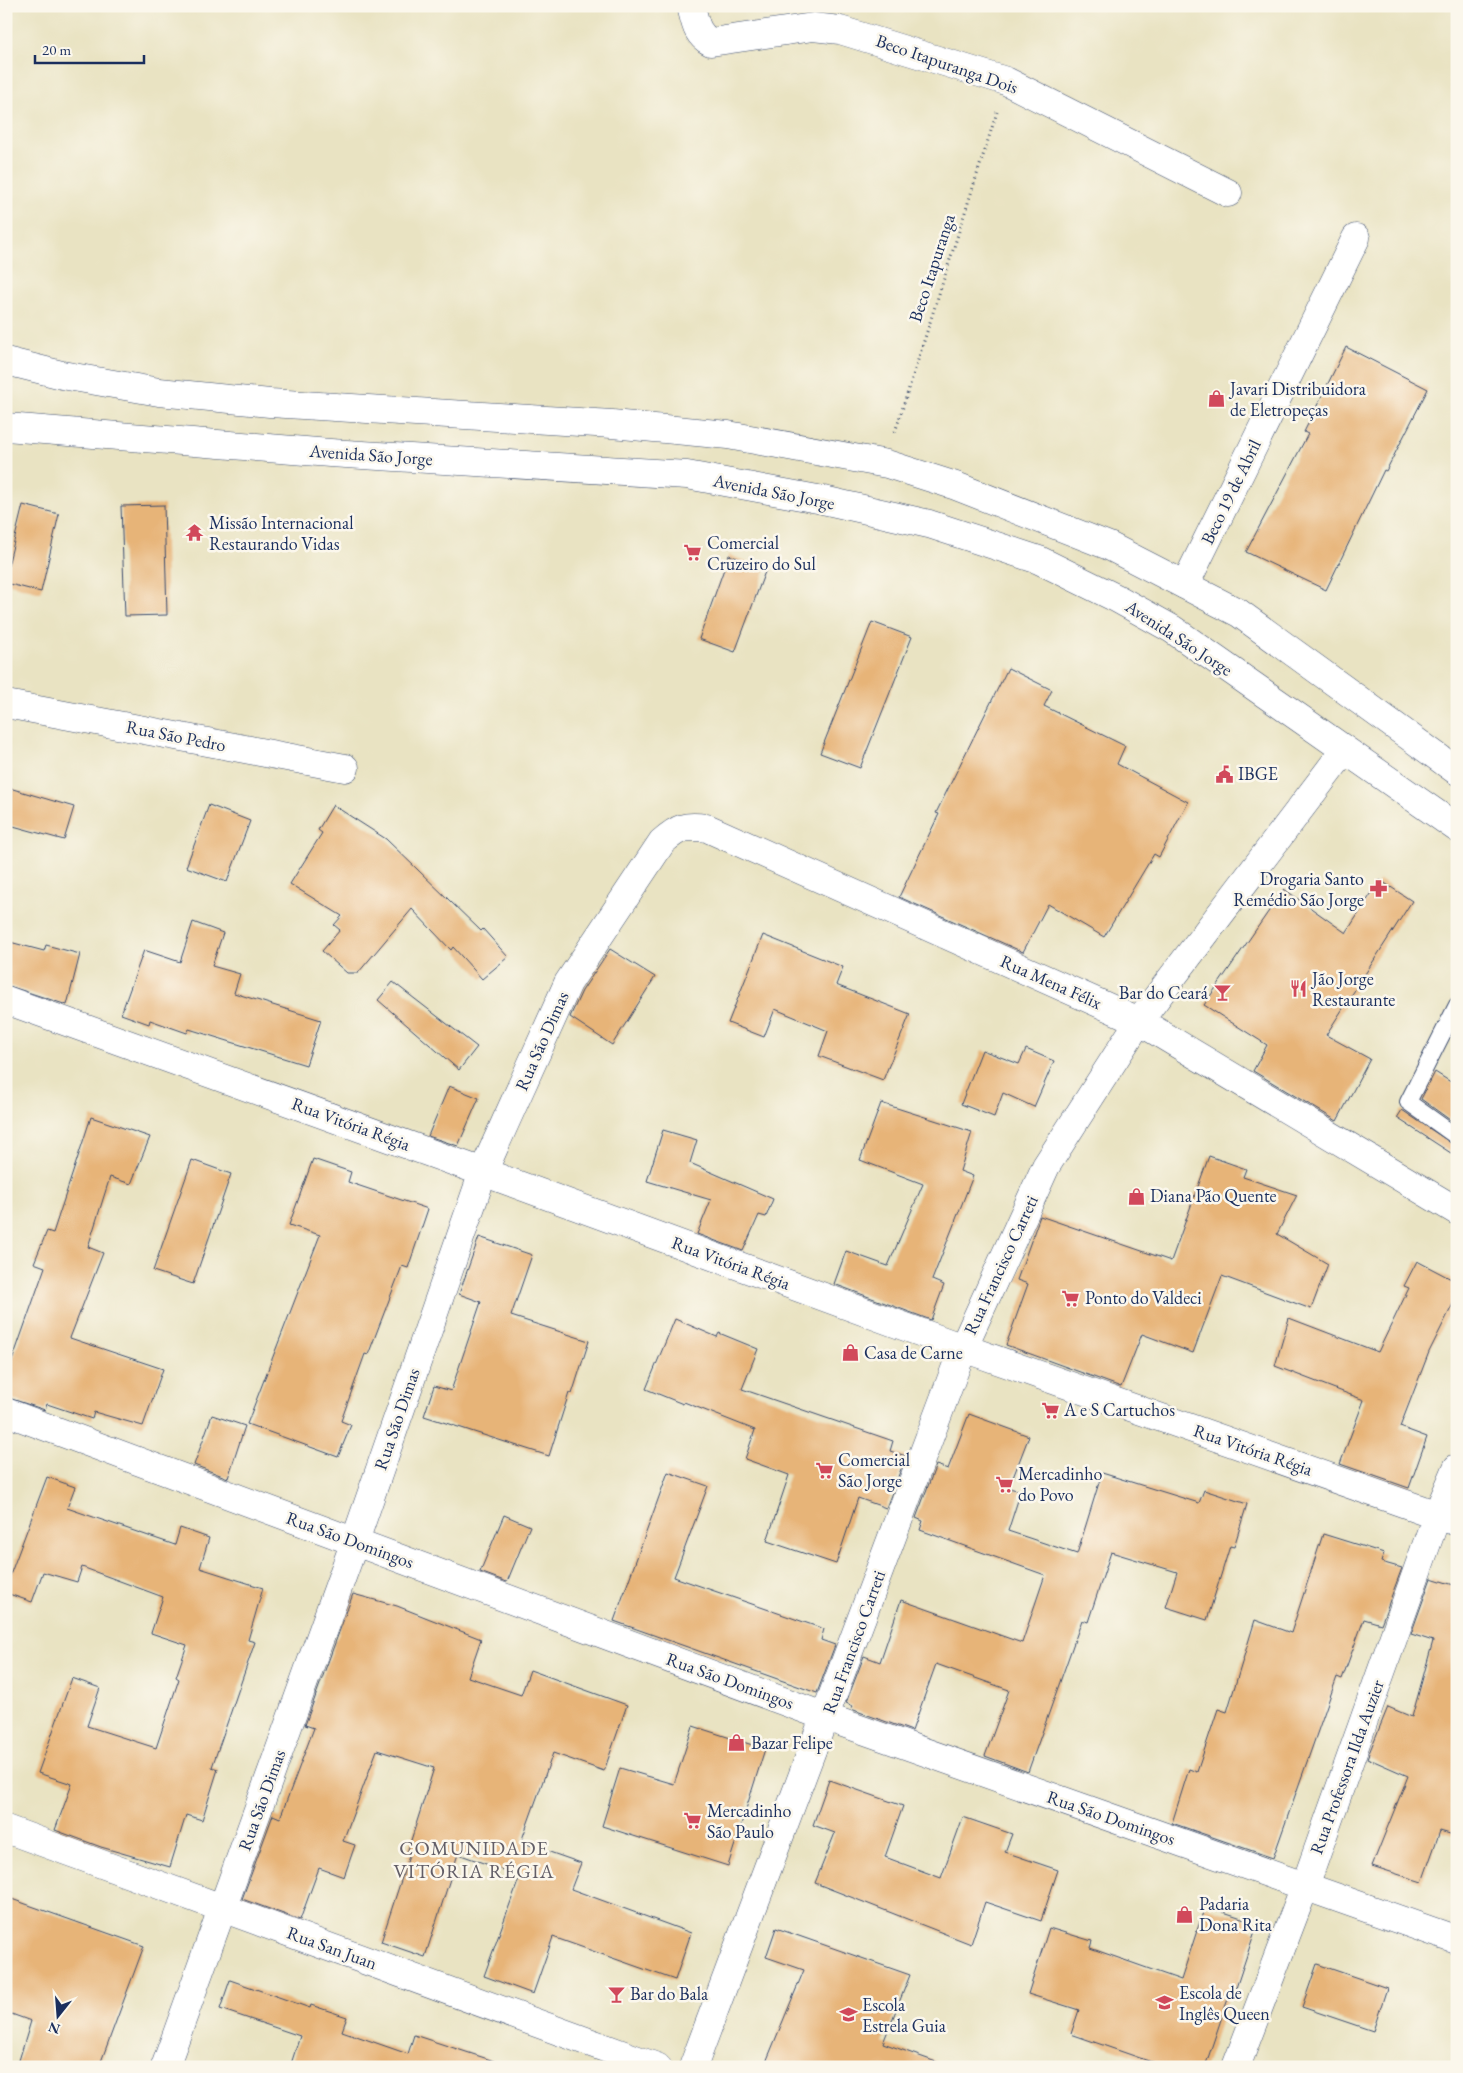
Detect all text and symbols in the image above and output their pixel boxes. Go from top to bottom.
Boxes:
street label: Beco Itapuranga Dois [873,28,1021,99]
scale bar [35,32,144,64]
text: 20 m [42,40,71,59]
street label: Beco Itapuranga [903,210,960,325]
place label: Javari Distribuidora de Eletropeças [1228,377,1367,421]
shop icon: Javari Distribuidora de Eletropeças [1206,389,1226,409]
street label: Beco 19 de Abril [1195,436,1266,548]
street label: Avenida São Jorge [308,439,433,470]
street label: Avenida São Jorge [710,468,837,515]
place label: Missão Internacional Restaurando Vidas [209,511,354,555]
temple icon: Missão Internacional Restaurando Vidas [185,523,205,543]
place label: Comercial Cruzeiro do Sul [707,531,816,575]
supermarket icon: Comercial Cruzeiro do Sul [683,543,703,563]
street label: Avenida São Jorge [1120,594,1237,681]
street label: Rua São Pedro [124,715,228,756]
place label: IBGE [1238,762,1278,785]
public building icon: IBGE [1214,764,1234,784]
place label: Drogaria Santo Remédio São Jorge [1233,867,1364,911]
pharmacy icon: Drogaria Santo Remédio São Jorge [1368,879,1388,899]
street label: Rua Mena Félix [997,949,1106,1014]
place label: Jão Jorge Restaurante [1310,967,1395,1011]
restaurant icon: Jão Jorge Restaurante [1288,979,1308,999]
place label: Bar do Ceará [1119,981,1209,1004]
bar icon: Bar do Ceará [1212,983,1232,1003]
street label: Rua São Dimas [509,987,574,1094]
street label: Rua Vitória Régia [289,1091,414,1156]
place label: Diana Pão Quente [1150,1184,1277,1207]
shop icon: Diana Pão Quente [1126,1186,1146,1206]
street label: Rua Francisco Carreti [958,1191,1043,1338]
street label: Rua Vitória Régia [669,1230,794,1295]
place label: Ponto do Valdeci [1085,1286,1202,1309]
supermarket icon: Ponto do Valdeci [1061,1288,1081,1308]
place label: Casa de Carne [864,1341,963,1364]
shop icon: Casa de Carne [840,1343,860,1363]
street label: Rua São Dimas [368,1365,425,1473]
place label: A e S Cartuchos [1063,1398,1175,1421]
supermarket icon: A e S Cartuchos [1040,1400,1060,1420]
street label: Rua Vitória Régia [1191,1418,1316,1481]
place label: Comercial São Jorge [838,1448,910,1492]
supermarket icon: Comercial São Jorge [814,1460,834,1480]
place label: Mercadinho do Povo [1018,1462,1102,1506]
supermarket icon: Mercadinho do Povo [994,1474,1014,1494]
street label: Rua São Domingos [283,1506,417,1573]
street label: Rua Francisco Carreti [817,1566,890,1717]
street label: Rua São Domingos [663,1647,797,1714]
street label: Rua Professora Ilda Auzier [1304,1676,1389,1857]
place label: Bazar Felipe [751,1731,833,1754]
shop icon: Bazar Felipe [727,1733,747,1753]
street label: Rua São Dimas [233,1746,291,1854]
street label: Rua São Domingos [1044,1785,1178,1850]
place label: Mercadinho São Paulo [707,1799,791,1843]
supermarket icon: Mercadinho São Paulo [683,1811,703,1831]
district label: COMUNIDADE VITÓRIA RÉGIA [393,1835,555,1884]
place label: Padaria Dona Rita [1199,1892,1273,1936]
shop icon: Padaria Dona Rita [1175,1904,1195,1924]
street label: Rua San Juan [284,1921,381,1975]
place label: Escola de Inglês Queen [1179,1981,1270,2025]
place label: Bar do Bala [630,1982,709,2005]
bar icon: Bar do Bala [606,1984,626,2004]
north arrow [32,1990,82,2040]
place label: Escola Estrela Guia [862,1993,947,2037]
school or university icon: Escola de Inglês Queen [1155,1993,1175,2013]
school or university icon: Escola Estrela Guia [838,2005,858,2025]
text: N [46,2018,62,2039]

